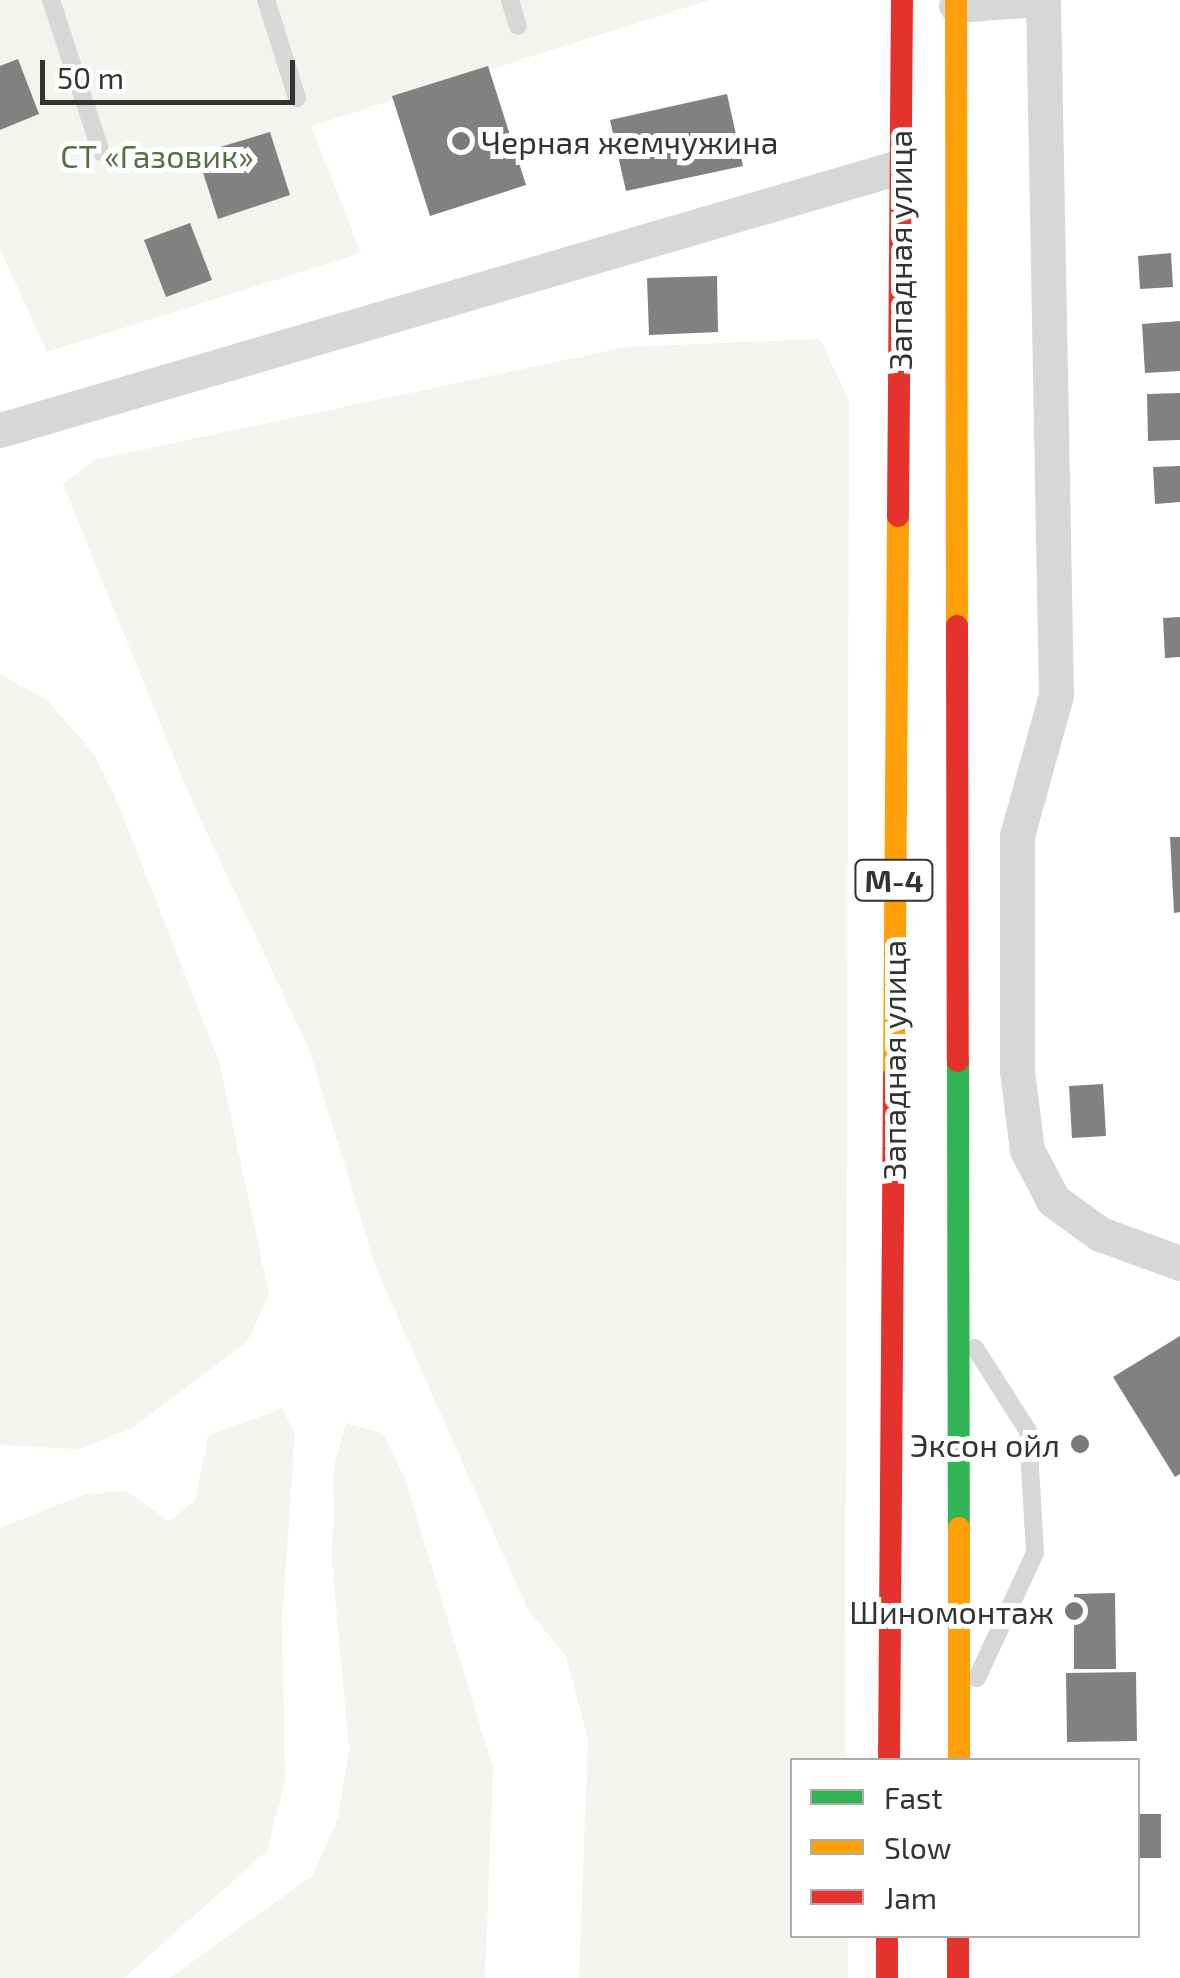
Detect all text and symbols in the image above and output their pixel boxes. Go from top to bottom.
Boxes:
scale bar [45,40,300,102]
text: 50 m [57,59,124,95]
place label: Черная жемчужина [481,122,778,160]
marker: Черная жемчужина [450,130,472,152]
street label: Западная улица [880,130,918,370]
park label: СТ «Газовик» [60,136,254,174]
road number: М-4 [854,855,934,905]
street label: Западная улица [874,940,912,1180]
place label: Эксон ойл [910,1425,1060,1463]
marker: Эксон ойл [1069,1433,1091,1455]
place label: Шиномонтаж [849,1592,1054,1630]
marker: Шиномонтаж [1063,1600,1085,1622]
legend [790,1758,1140,1938]
text: Fast [884,1779,943,1815]
text: Slow [884,1829,951,1865]
text: Jam [884,1879,937,1915]

